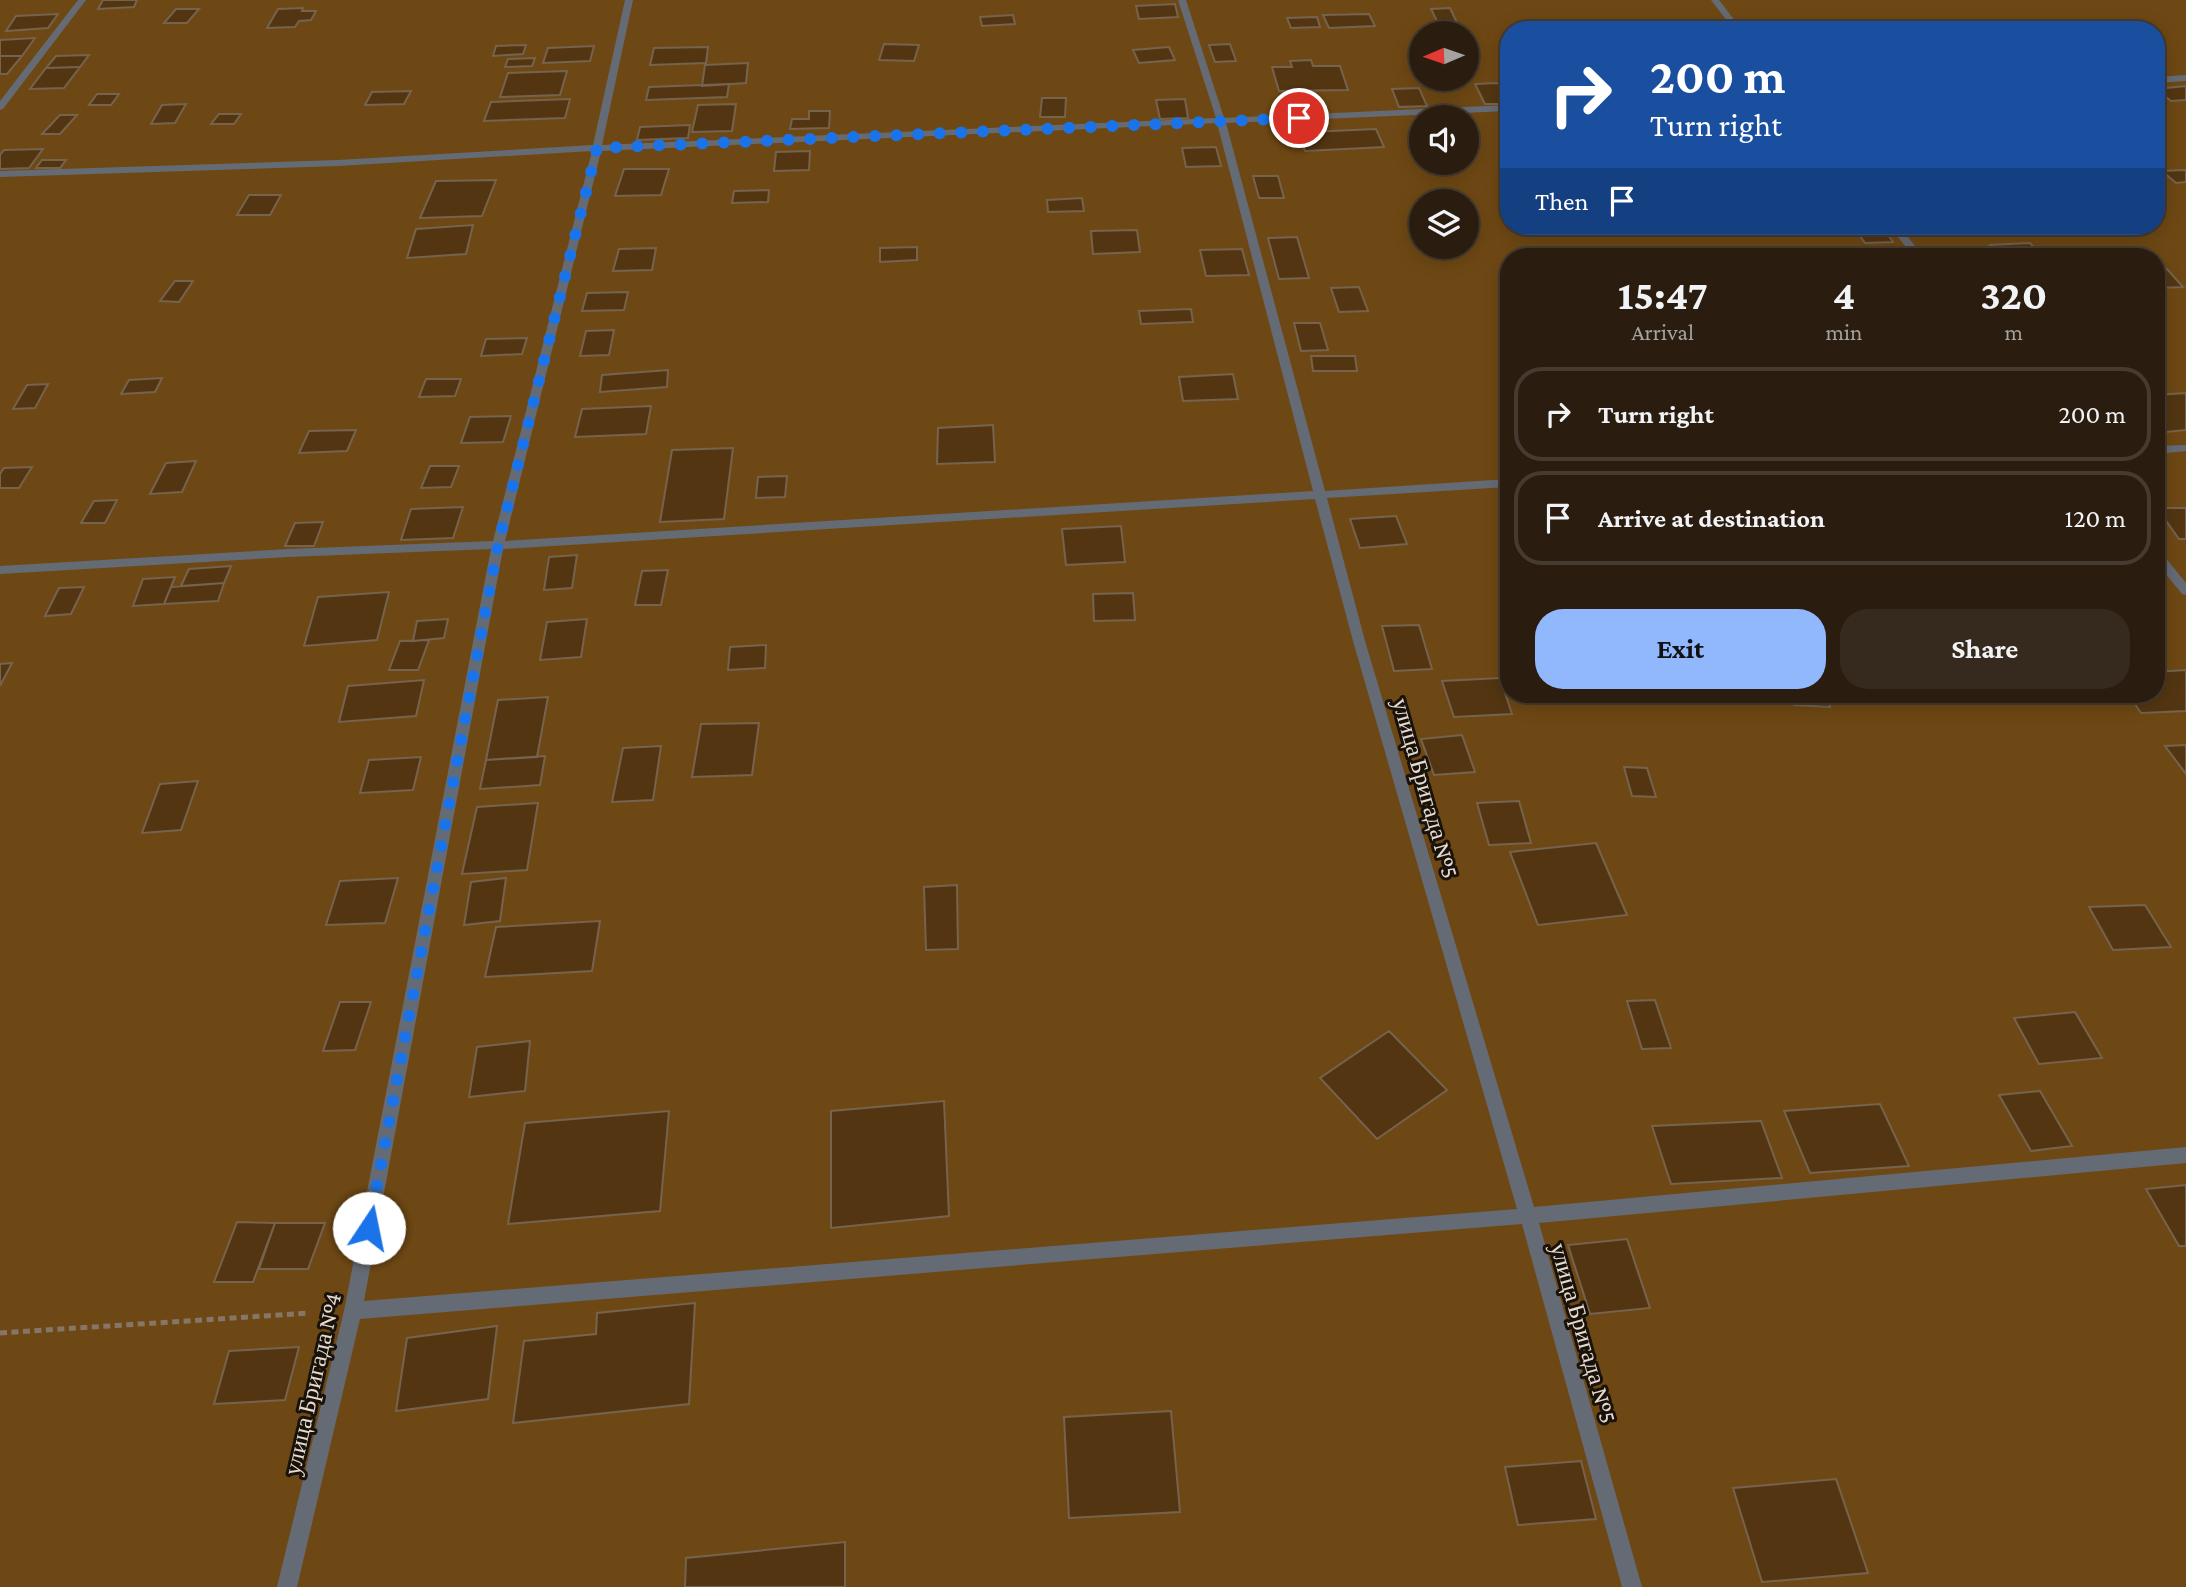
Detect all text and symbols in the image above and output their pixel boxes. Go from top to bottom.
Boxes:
north arrow [1409,21,1479,91]
map controls [1409,21,1479,259]
icon: right [1535,49,1626,140]
text: 200 m [1650,49,1785,104]
pin [1269,88,1329,148]
icon: arrive [1280,99,1318,137]
button: sound [1409,105,1479,175]
text: Turn right [1650,107,1782,143]
icon: arrive [1603,182,1641,220]
text: Then [1535,187,1589,216]
button: layers [1409,189,1479,259]
text: 15:47 [1618,271,1708,318]
text: 4 [1833,271,1855,318]
text: 320 [1980,271,2047,318]
text: Arrival [1631,319,1694,345]
text: min [1826,319,1862,345]
text: m [2004,319,2023,345]
icon: right [1539,395,1577,433]
text: Turn right [1598,400,1714,429]
text: 200 m [2058,400,2126,429]
icon: arrive [1539,499,1577,537]
text: Arrive at destination [1598,504,1825,533]
text: 120 m [2065,504,2126,533]
button: Exit [1535,609,1826,689]
button: Share [1840,609,2130,689]
street label: улица Бригада №5 [1387,695,1465,881]
position arrow [332,1191,406,1265]
street label: улица Бригада №5 [1545,1240,1623,1426]
street label: улица Бригада №4 [278,1290,346,1478]

